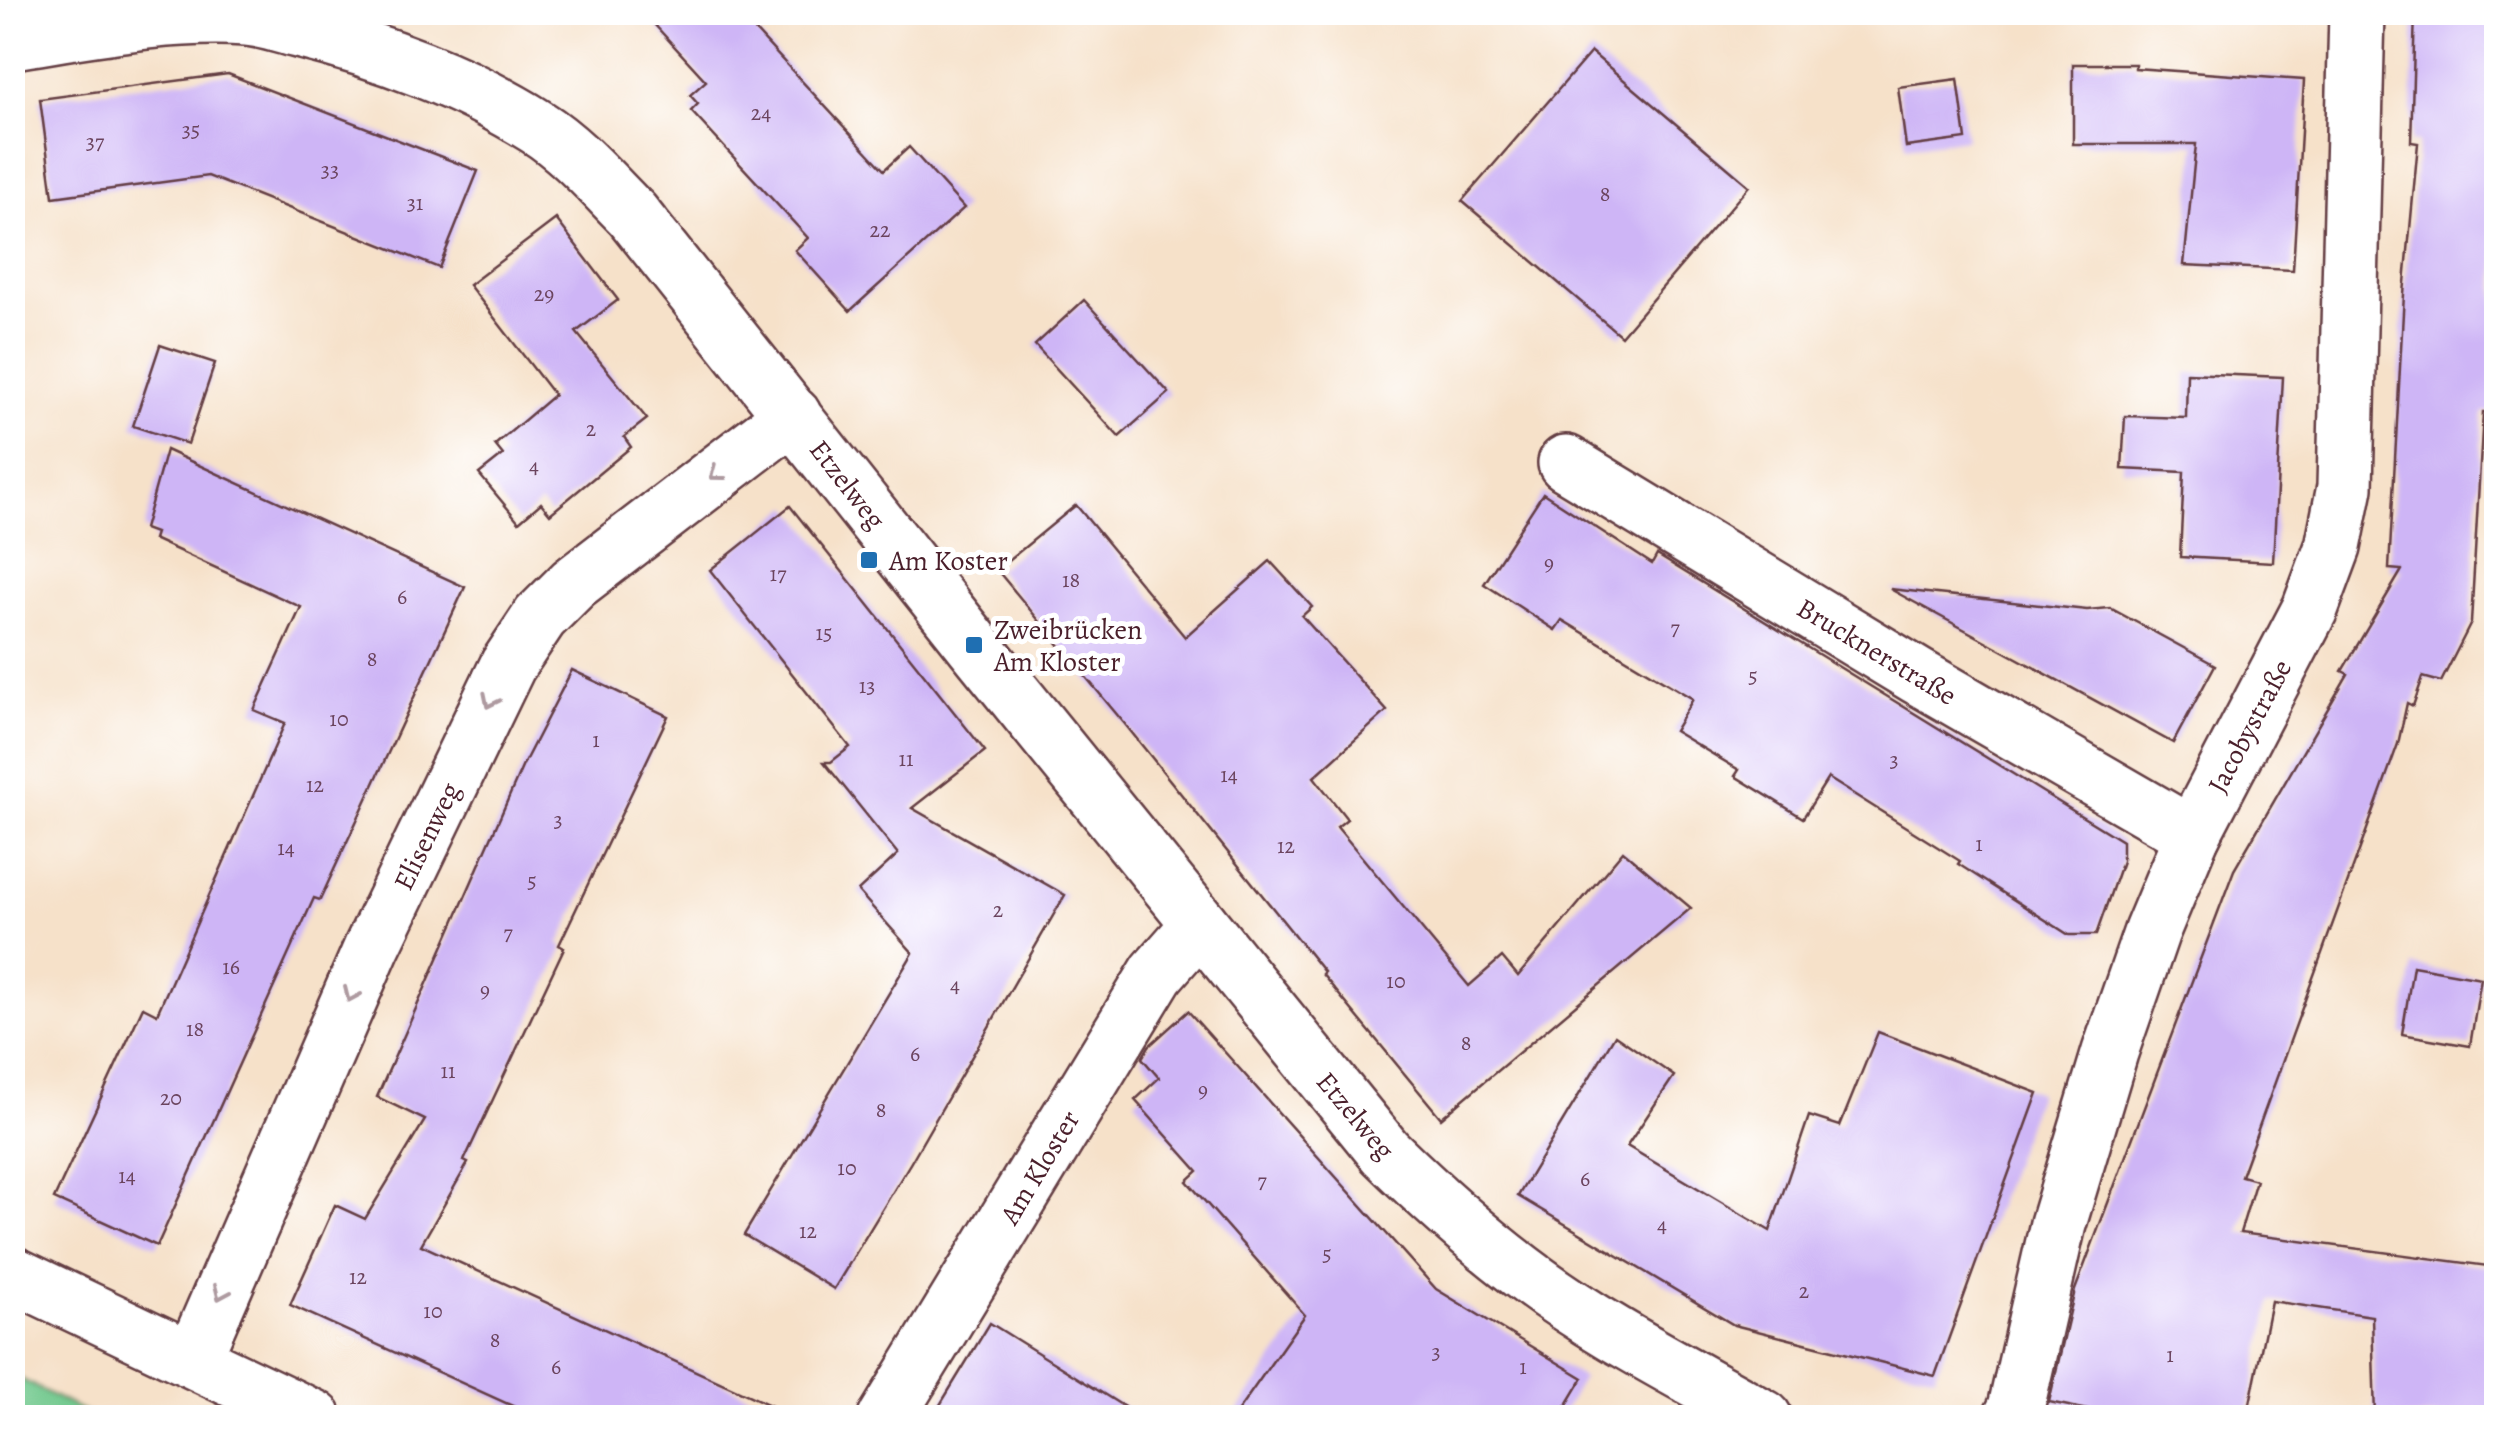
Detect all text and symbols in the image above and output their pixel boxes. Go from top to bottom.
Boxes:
house number: 24 [751,98,771,128]
house number: 35 [182,115,200,145]
house number: 37 [86,127,105,157]
house number: 33 [321,155,339,185]
house number: 8 [1600,179,1610,209]
house number: 31 [407,188,423,218]
house number: 22 [870,215,890,245]
house number: 29 [534,279,554,309]
house number: 2 [586,414,596,444]
street label: Etzelweg [800,432,894,537]
house number: 4 [529,451,539,481]
one-way arrow [709,462,727,480]
place label: Am Koster [888,542,1008,580]
house number: 9 [1544,548,1554,578]
marker: Am Koster [858,549,880,571]
house number: 17 [770,559,787,589]
house number: 18 [1062,565,1080,595]
house number: 6 [397,582,407,612]
street label: Brucknerstraße [1790,589,1963,714]
place label: Zweibrücken Am Kloster [993,611,1142,681]
house number: 7 [1670,613,1680,643]
house number: 15 [816,618,832,648]
marker: Zweibrücken Am Kloster [963,634,985,656]
house number: 8 [367,644,377,674]
street label: Jacobystraße [2199,653,2301,800]
house number: 5 [1748,661,1758,691]
house number: 13 [859,671,875,701]
one-way arrow [483,691,503,709]
house number: 10 [329,704,349,734]
house number: 1 [592,725,600,755]
house number: 11 [898,744,914,774]
house number: 3 [1889,745,1899,775]
house number: 14 [1220,760,1238,790]
house number: 12 [306,770,324,800]
street label: Elisenweg [385,776,469,897]
house number: 3 [553,805,563,835]
house number: 1 [1975,829,1983,859]
house number: 12 [1277,831,1295,861]
house number: 14 [277,833,295,863]
house number: 5 [527,866,537,896]
house number: 2 [993,895,1003,925]
house number: 7 [503,918,513,948]
house number: 16 [222,952,240,982]
house number: 10 [1386,966,1406,996]
house number: 4 [950,970,960,1000]
house number: 9 [480,975,490,1005]
one-way arrow [343,985,363,1003]
house number: 18 [186,1014,204,1044]
house number: 8 [1461,1028,1471,1058]
house number: 6 [910,1039,920,1069]
house number: 11 [440,1056,456,1086]
street label: Etzelweg [1307,1064,1403,1168]
house number: 9 [1198,1075,1208,1105]
house number: 20 [160,1083,182,1113]
house number: 8 [876,1095,886,1125]
street label: Am Kloster [990,1103,1089,1232]
house number: 10 [837,1153,857,1183]
house number: 14 [118,1161,136,1191]
house number: 6 [1580,1164,1590,1194]
house number: 7 [1257,1166,1267,1196]
house number: 4 [1657,1210,1667,1240]
house number: 12 [799,1216,817,1246]
house number: 5 [1322,1239,1332,1269]
house number: 12 [349,1262,367,1292]
house number: 2 [1799,1276,1809,1306]
one-way arrow [213,1283,233,1301]
house number: 10 [423,1296,443,1326]
house number: 8 [490,1325,500,1355]
house number: 3 [1431,1337,1441,1367]
house number: 1 [2166,1340,2174,1370]
house number: 6 [551,1352,561,1382]
house number: 1 [1519,1352,1527,1382]

